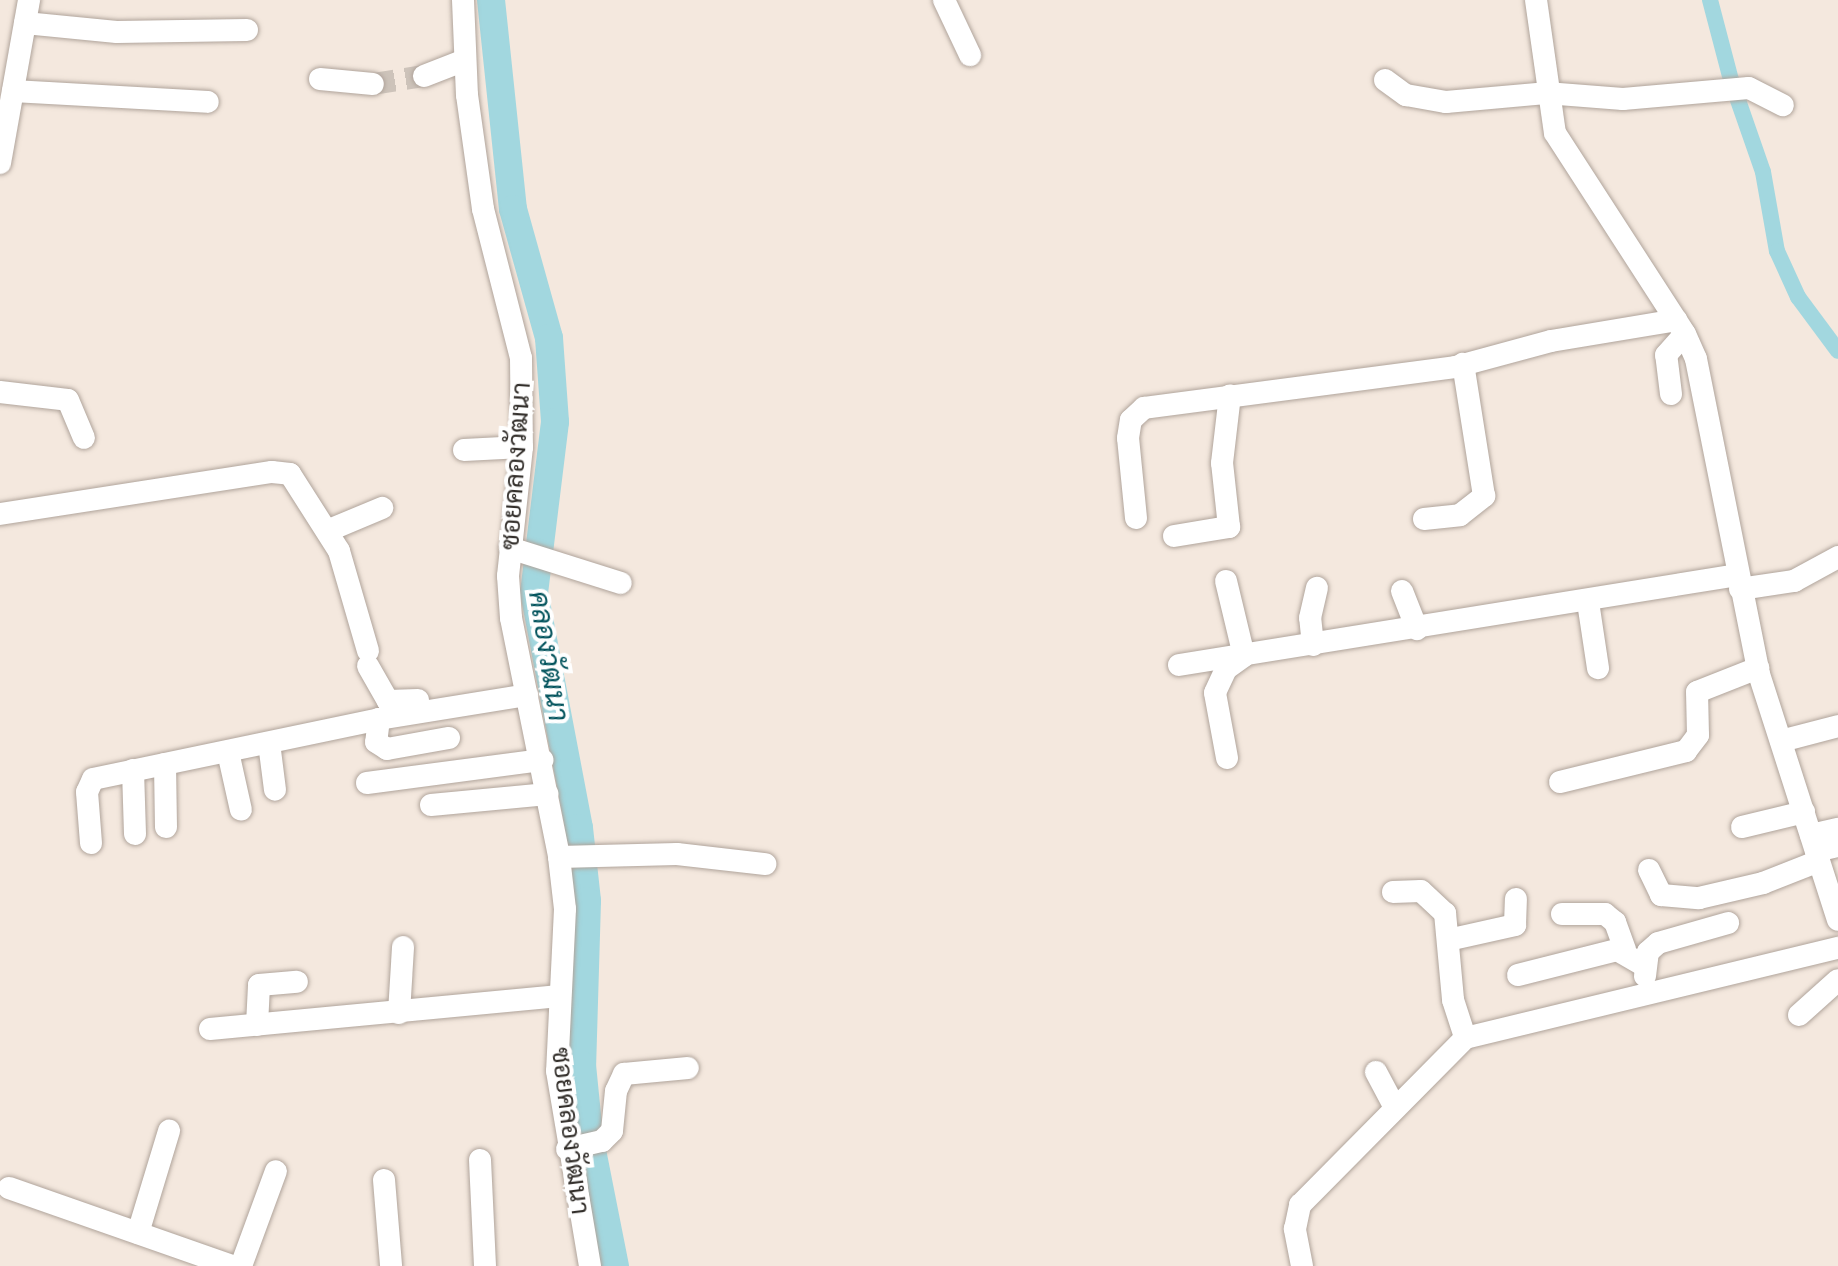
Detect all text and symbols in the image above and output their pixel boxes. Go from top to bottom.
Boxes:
street label: ซอยคลองวัฒนา [495,381,537,551]
water label: คลองวัฒนา [522,589,576,723]
street label: ซอยคลองวัฒนา [544,1046,596,1216]

